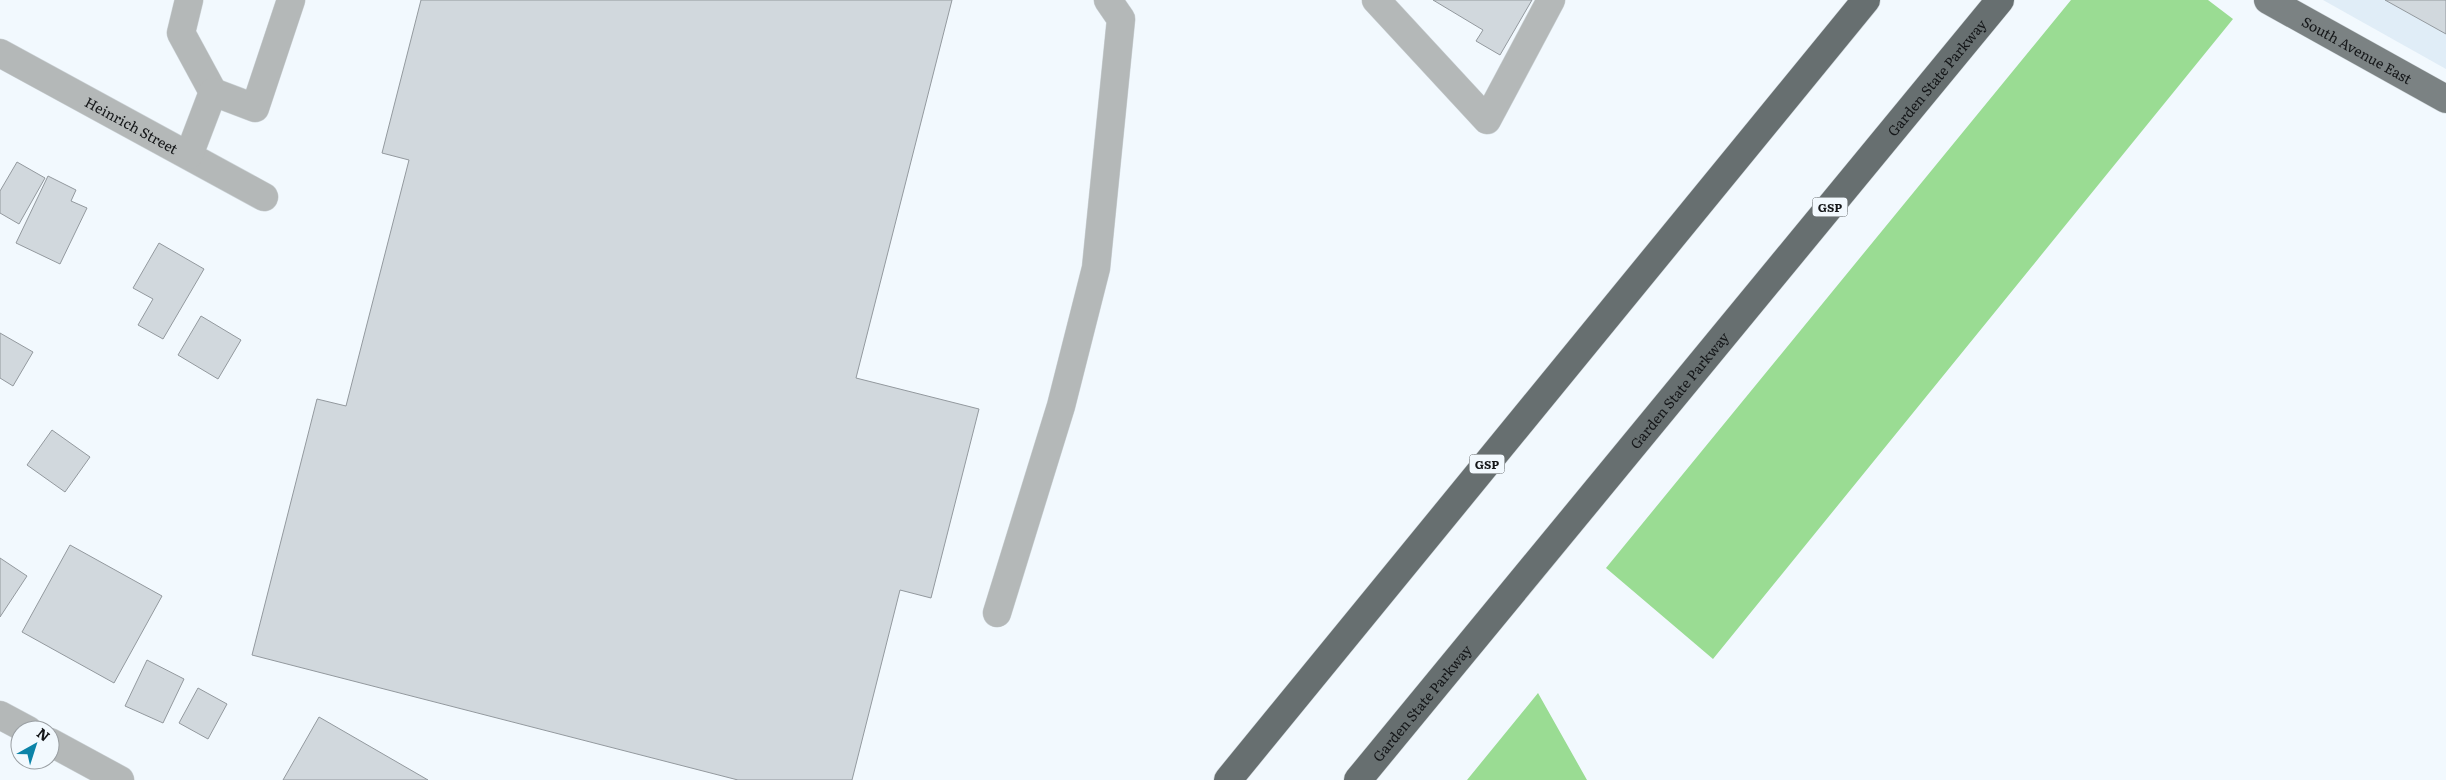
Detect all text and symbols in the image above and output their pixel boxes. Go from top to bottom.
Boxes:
street label: South Avenue East [2299,11,2416,88]
street label: Garden State Parkway [1882,14,1991,140]
street label: Heinrich Street [82,91,182,158]
road number: GSP [1812,198,1848,216]
street label: Garden State Parkway [1625,327,1734,453]
road number: GSP [1470,454,1504,474]
street label: Garden State Parkway [1367,639,1476,765]
north arrow [10,720,60,770]
text: N [33,723,55,746]

